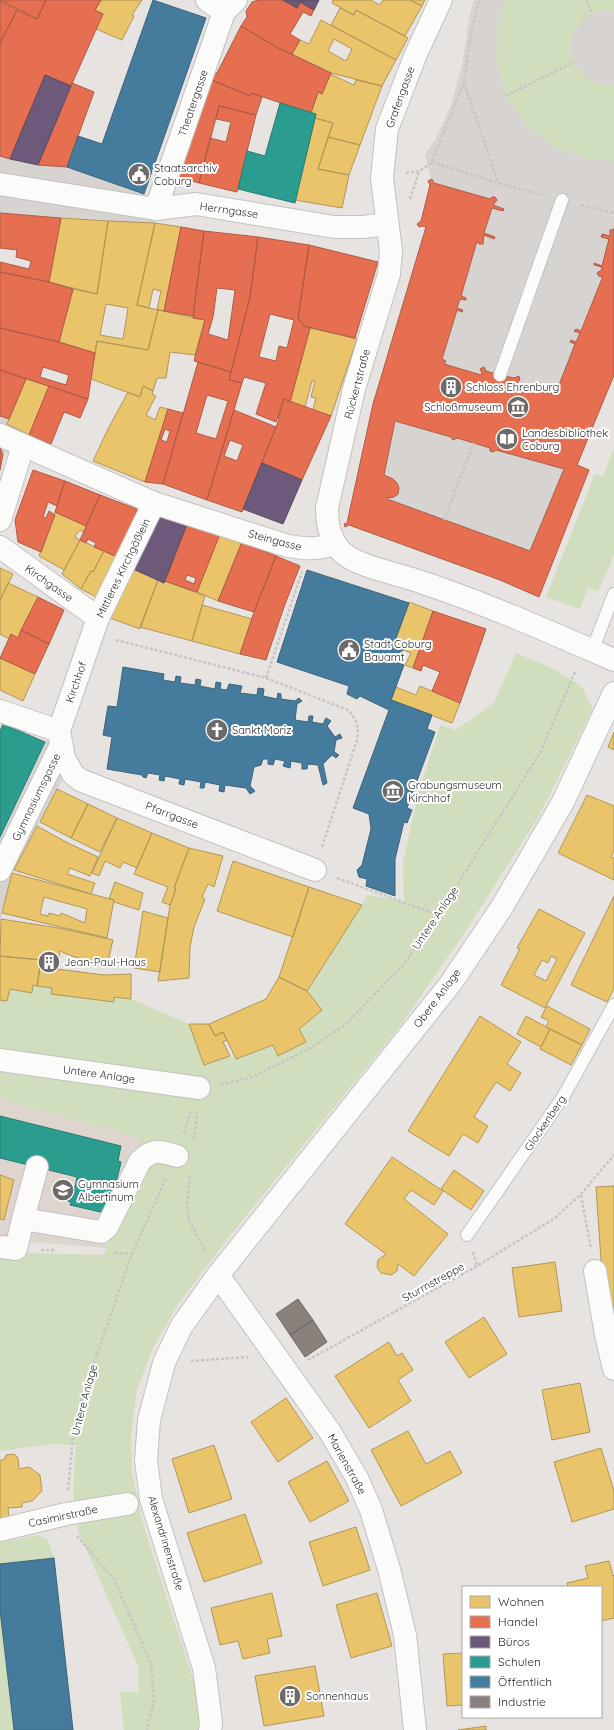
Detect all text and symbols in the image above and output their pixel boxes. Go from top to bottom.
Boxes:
street label: Grafengasse [382,64,418,130]
street label: Theatergasse [175,68,211,138]
public building icon: Staatsarchiv Coburg [126,161,152,187]
place label: Staatsarchiv Coburg [154,161,218,188]
street label: Herrngasse [199,199,259,221]
street label: Rückertstraße [341,348,373,420]
building icon: Schloss Ehrenburg [438,374,464,400]
place label: Schloss Ehrenburg [466,380,559,394]
museum icon: Schloßmuseum [505,394,531,420]
place label: Schloßmuseum [424,400,502,414]
library icon: Landesbibliothek Coburg [494,426,520,452]
place label: Landesbibliothek Coburg [522,426,608,453]
street label: Mittleres Kirchgäßlein [93,516,153,620]
street label: Steingasse [247,526,303,554]
street label: Kirchgasse [22,561,76,605]
public building icon: Stadt Coburg Bauamt [336,637,362,663]
place label: Stadt Coburg Bauamt [364,637,432,664]
street label: Kirchhof [62,660,90,704]
church icon: Sankt Moriz [204,717,230,743]
place label: Sankt Moriz [232,723,291,737]
street label: Gymnasiumsgasse [9,751,63,843]
museum icon: Grabungsmuseum Kirchhof [380,778,406,804]
place label: Grabungsmuseum Kirchhof [408,778,502,805]
street label: Pfarrgasse [144,799,200,831]
street label: Untere Anlage [409,884,461,952]
building icon: Jean-Paul-Haus [36,949,62,975]
place label: Jean-Paul-Haus [64,955,146,969]
street label: Obere Anlage [410,966,464,1030]
street label: Untere Anlage [62,1062,136,1086]
street label: Glockenberg [521,1092,569,1154]
school or university icon: Gymnasium Albertinum [50,1177,76,1203]
place label: Gymnasium Albertinum [78,1177,139,1204]
street label: Sturmstreppe [399,1259,467,1305]
street label: Untere Anlage [68,1363,100,1437]
street label: Marienstraße [325,1431,369,1497]
street label: Alexandrinenstraße [145,1494,187,1592]
street label: Casimirstraße [27,1502,99,1530]
legend [462,1586,602,1718]
text: Wohnen [498,1594,544,1609]
text: Handel [498,1614,538,1629]
text: Büros [498,1634,530,1649]
text: Schulen [498,1654,541,1669]
text: Öffentlich [498,1674,552,1689]
building icon: Sonnenhaus [277,1683,303,1709]
place label: Sonnenhaus [306,1689,368,1703]
text: Industrie [498,1694,546,1709]

